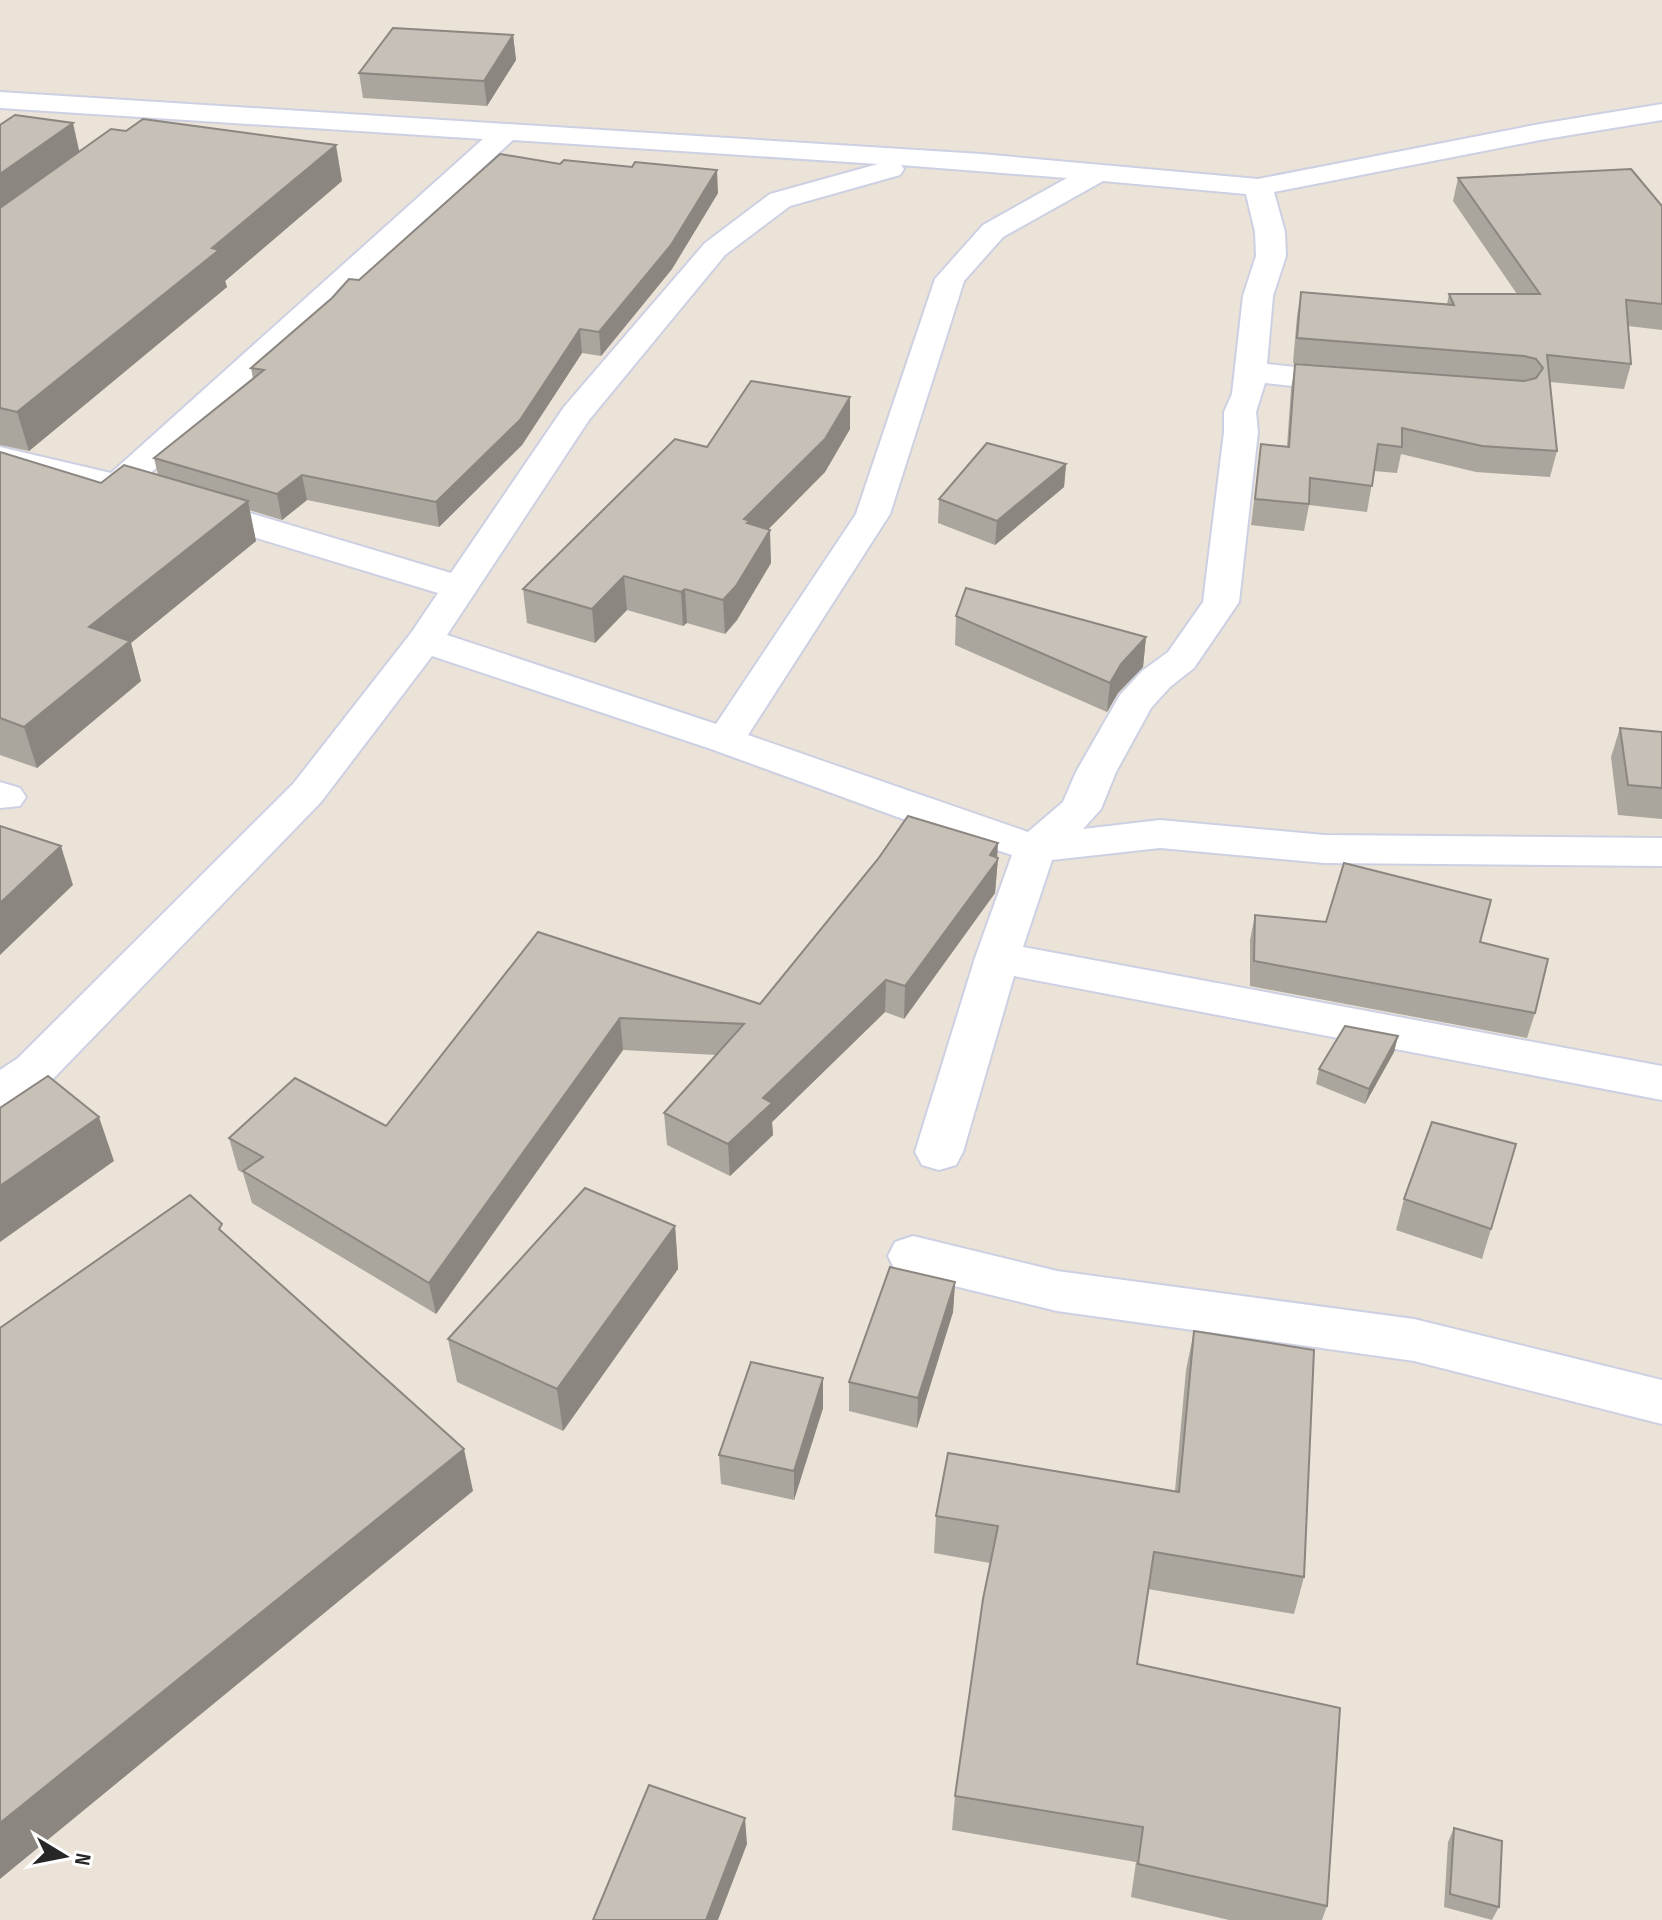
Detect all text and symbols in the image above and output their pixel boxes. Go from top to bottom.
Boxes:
north arrow [24,1816,104,1896]
text: N [68,1851,97,1867]

